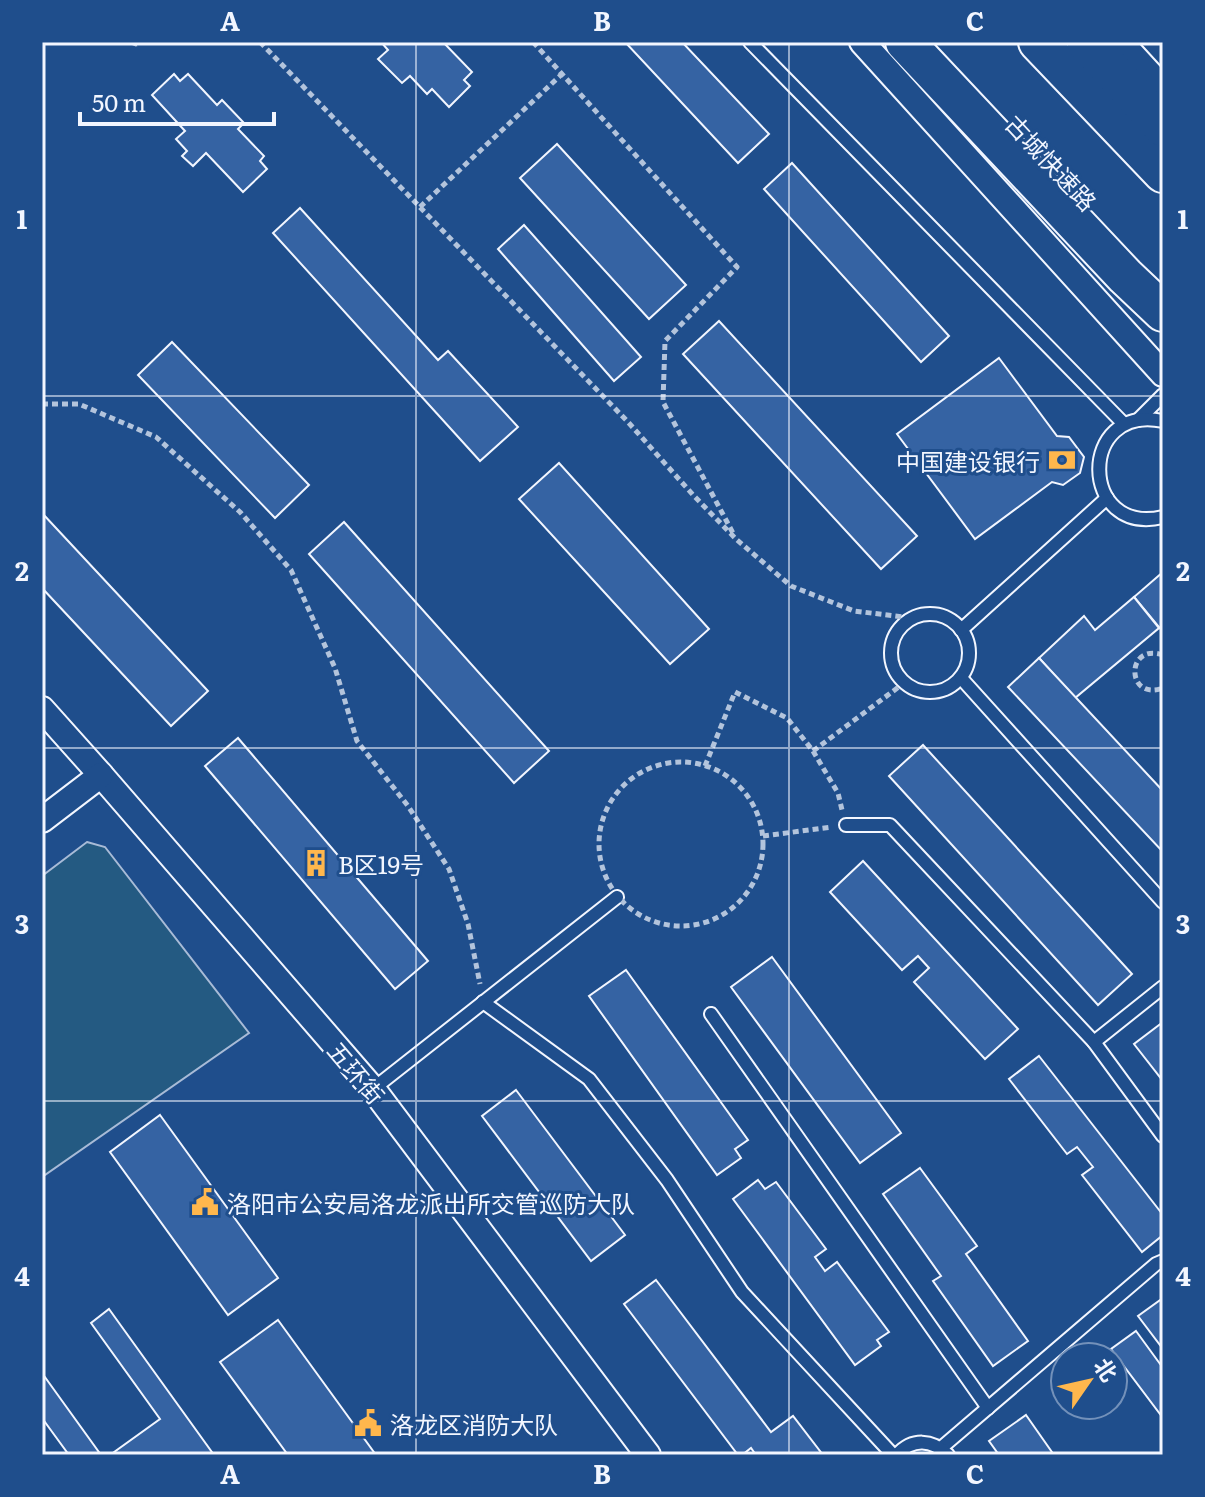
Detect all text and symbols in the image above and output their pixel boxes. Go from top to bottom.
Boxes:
text: A [220,0,240,39]
text: B [593,0,611,39]
text: C [966,0,984,39]
scale bar [80,76,274,126]
text: 50 m [92,84,146,119]
street label: 古城快速路 [998,106,1106,218]
text: 1 [17,198,28,237]
text: 1 [1178,198,1189,237]
place label: 中国建设银行 [896,443,1040,478]
bank icon: 中国建设银行 [1047,445,1077,475]
text: 2 [15,550,29,589]
text: 2 [1176,550,1190,589]
place label: B区19号 [338,846,424,881]
building icon: B区19号 [301,848,331,878]
text: 3 [15,903,29,942]
text: 3 [1176,903,1190,942]
street label: 五环街 [320,1033,394,1111]
place label: 洛阳市公安局洛龙派出所交管巡防大队 [227,1185,635,1220]
public building icon: 洛阳市公安局洛龙派出所交管巡防大队 [190,1187,220,1217]
text: 4 [14,1255,30,1294]
text: 4 [1175,1255,1191,1294]
north arrow [1049,1341,1129,1421]
text: 北 [1087,1351,1127,1387]
place label: 洛龙区消防大队 [390,1406,558,1441]
public building icon: 洛龙区消防大队 [353,1408,383,1438]
text: A [220,1453,240,1492]
text: B [593,1453,611,1492]
text: C [966,1453,984,1492]

